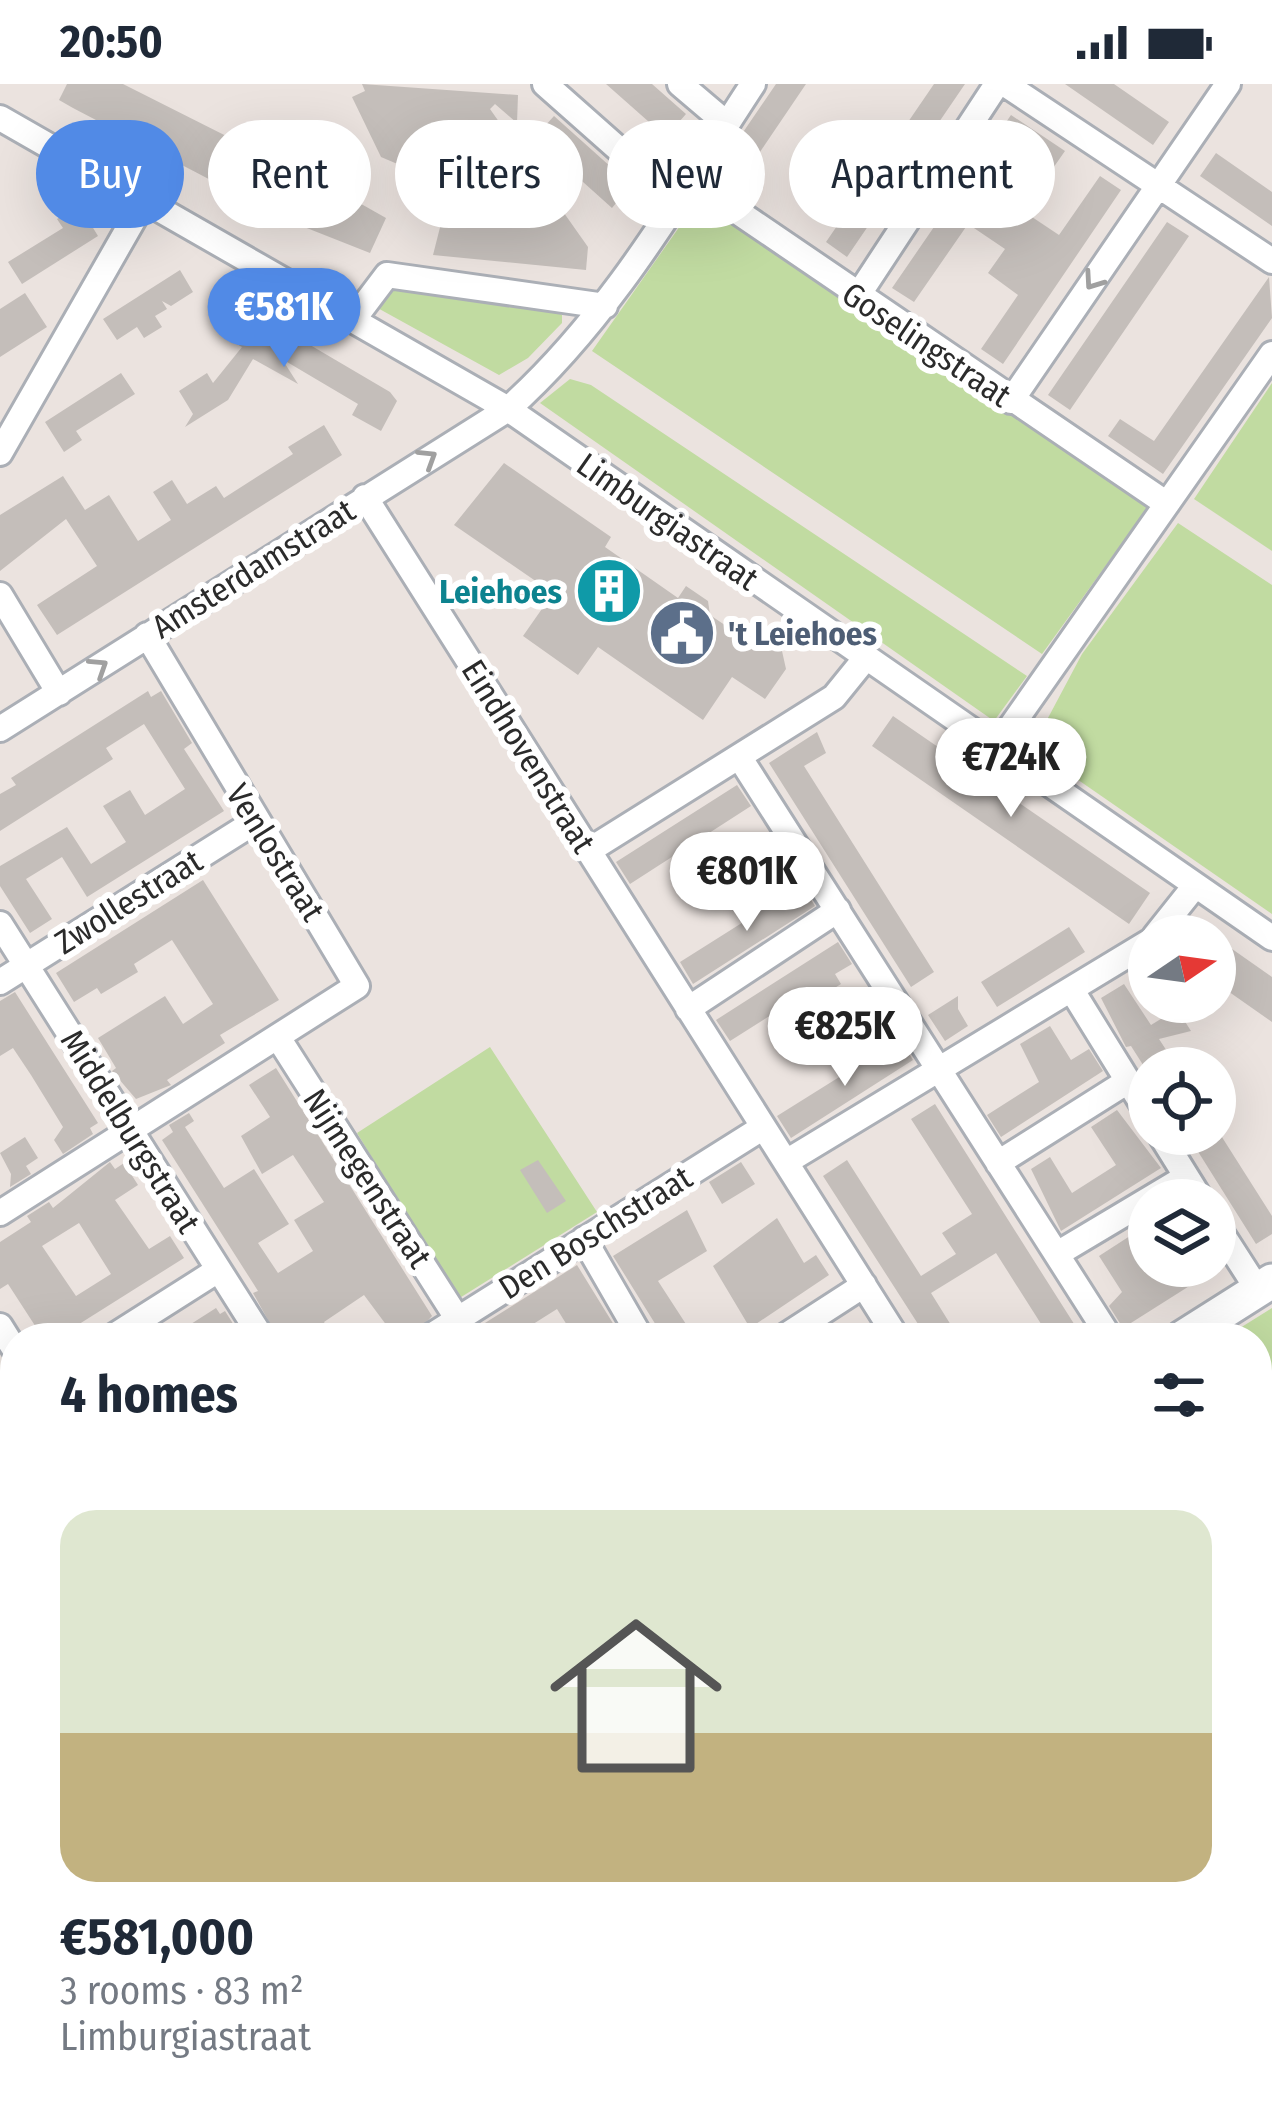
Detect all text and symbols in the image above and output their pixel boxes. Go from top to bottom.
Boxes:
text: 20:50 [60,15,163,69]
chip: Buy [36,120,184,228]
chip: Rent [208,120,371,228]
chip: Filters [395,120,583,228]
chip: New [607,120,765,228]
chip: Apartment [789,120,1055,228]
pin: €581K [200,268,368,370]
one-way arrow [1085,268,1107,290]
street label: Goselingstraat [835,274,1019,416]
text: €581K [235,284,333,330]
street label: Limburgiastraat [569,445,766,599]
one-way arrow [415,450,437,472]
street label: Amsterdamstraat [145,490,363,647]
building icon: Leiehoes [574,556,644,626]
place label: Leiehoes [439,572,562,612]
public building icon: 't Leiehoes [647,598,717,668]
place label: 't Leiehoes [728,614,877,654]
street label: Eindhovenstraat [453,653,604,861]
one-way arrow [86,658,108,681]
pin: €724K [927,718,1095,820]
text: €724K [962,734,1060,780]
street label: Venlostraat [217,777,333,929]
pin: €801K [663,832,831,934]
street label: Zwollestraat [47,841,210,963]
text: €801K [697,848,797,894]
north arrow [1128,915,1236,1023]
map controls [1128,915,1236,1287]
pin: €825K [761,987,929,1089]
text: €825K [795,1003,895,1049]
street label: Middelburgstraat [52,1023,209,1241]
button: locate [1128,1047,1236,1155]
street label: Nijmegenstraat [294,1082,440,1276]
street label: Den Boschstraat [492,1157,700,1308]
button: layers [1128,1179,1236,1287]
icon: filters [1146,1362,1212,1428]
text: 4 homes [60,1364,238,1426]
icon: home [528,1588,744,1804]
text: €581,000 [60,1906,254,1968]
text: 3 rooms · 83 m² [60,1968,304,2014]
text: Limburgiastraat [60,2014,311,2060]

